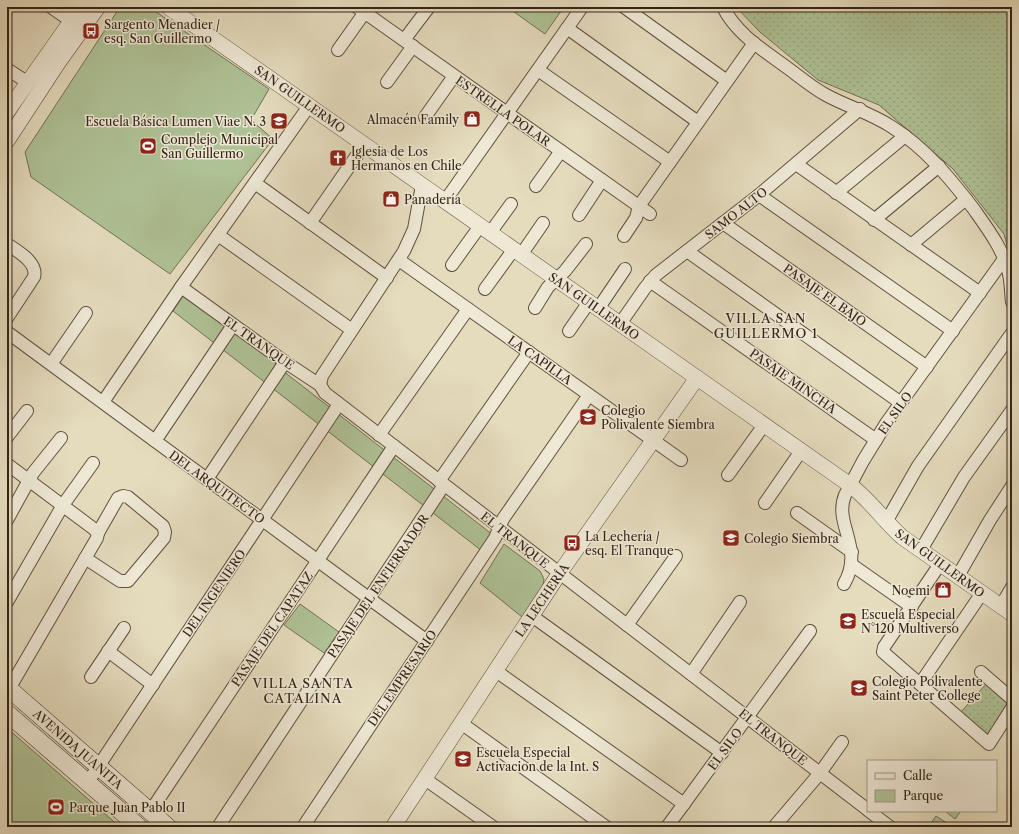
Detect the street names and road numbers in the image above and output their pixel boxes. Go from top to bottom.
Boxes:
street label: SAN GUILLERMO [252,62,348,136]
street label: ESTRELLA POLAR [453,73,554,150]
street label: SAMO ALTO [702,184,770,242]
street label: PASAJE EL BAJO [781,261,869,329]
street label: SAN GUILLERMO [546,269,642,343]
street label: EL TRANQUE [221,313,297,373]
street label: LA CAPILLA [505,332,576,388]
street label: PASAJE MINCHA [747,345,840,417]
street label: EL SILO [875,389,915,437]
street label: DEL ARQUITECTO [166,447,268,527]
street label: EL TRANQUE [478,509,552,571]
street label: PASAJE DEL ENFIERRADOR [324,510,432,661]
street label: SAN GUILLERMO [892,525,988,601]
street label: DEL INGENIERO [179,546,249,640]
street label: LA LECHERÍA [511,559,573,640]
street label: PASAJE DEL CAPATAZ [228,569,316,689]
street label: DEL EMPRESARIO [364,627,440,729]
street label: AVENIDA JUANITA [29,705,127,793]
street label: EL TRANQUE [736,706,810,768]
street label: EL SILO [705,725,745,773]

